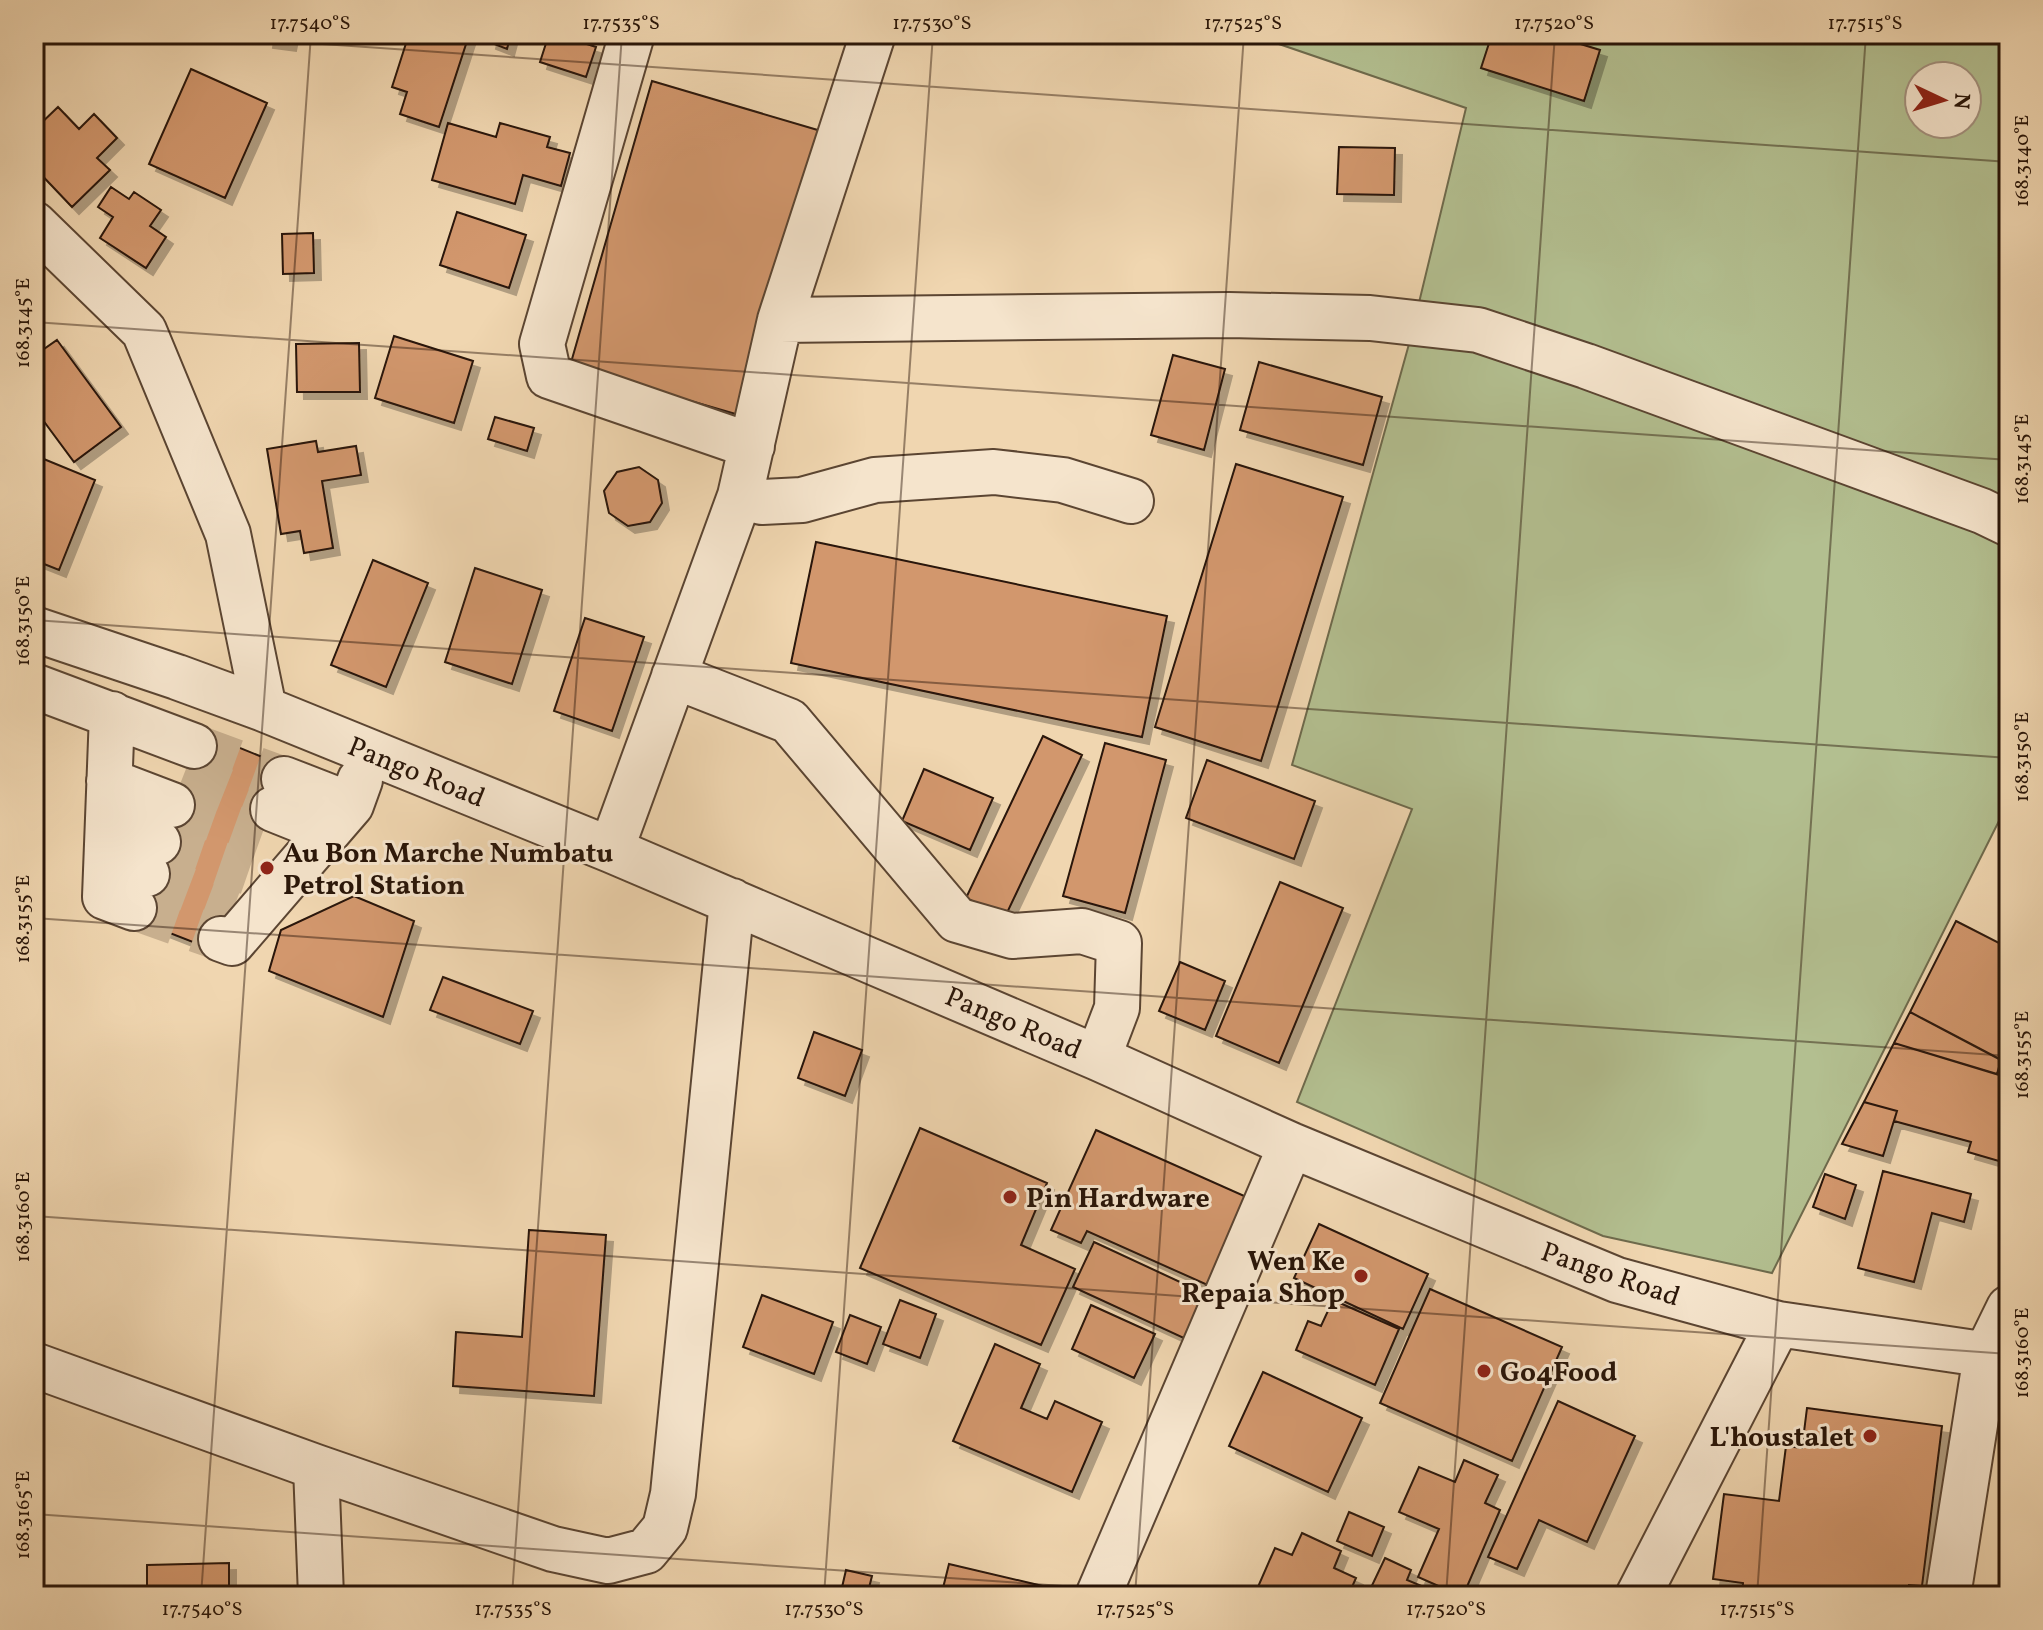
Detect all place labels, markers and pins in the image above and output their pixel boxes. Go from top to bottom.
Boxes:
place label: Au Bon Marche Numbatu Petrol Station [283,835,613,906]
marker: Au Bon Marche Numbatu Petrol Station [258,859,276,877]
place label: Pin Hardware [1026,1180,1210,1219]
marker: Pin Hardware [1001,1188,1019,1206]
place label: Wen Ke Repaia Shop [1181,1243,1345,1314]
marker: Wen Ke Repaia Shop [1352,1267,1370,1285]
place label: Go4Food [1500,1354,1617,1393]
marker: Go4Food [1475,1362,1493,1380]
place label: L'houstalet [1710,1419,1854,1458]
marker: L'houstalet [1861,1427,1879,1445]

